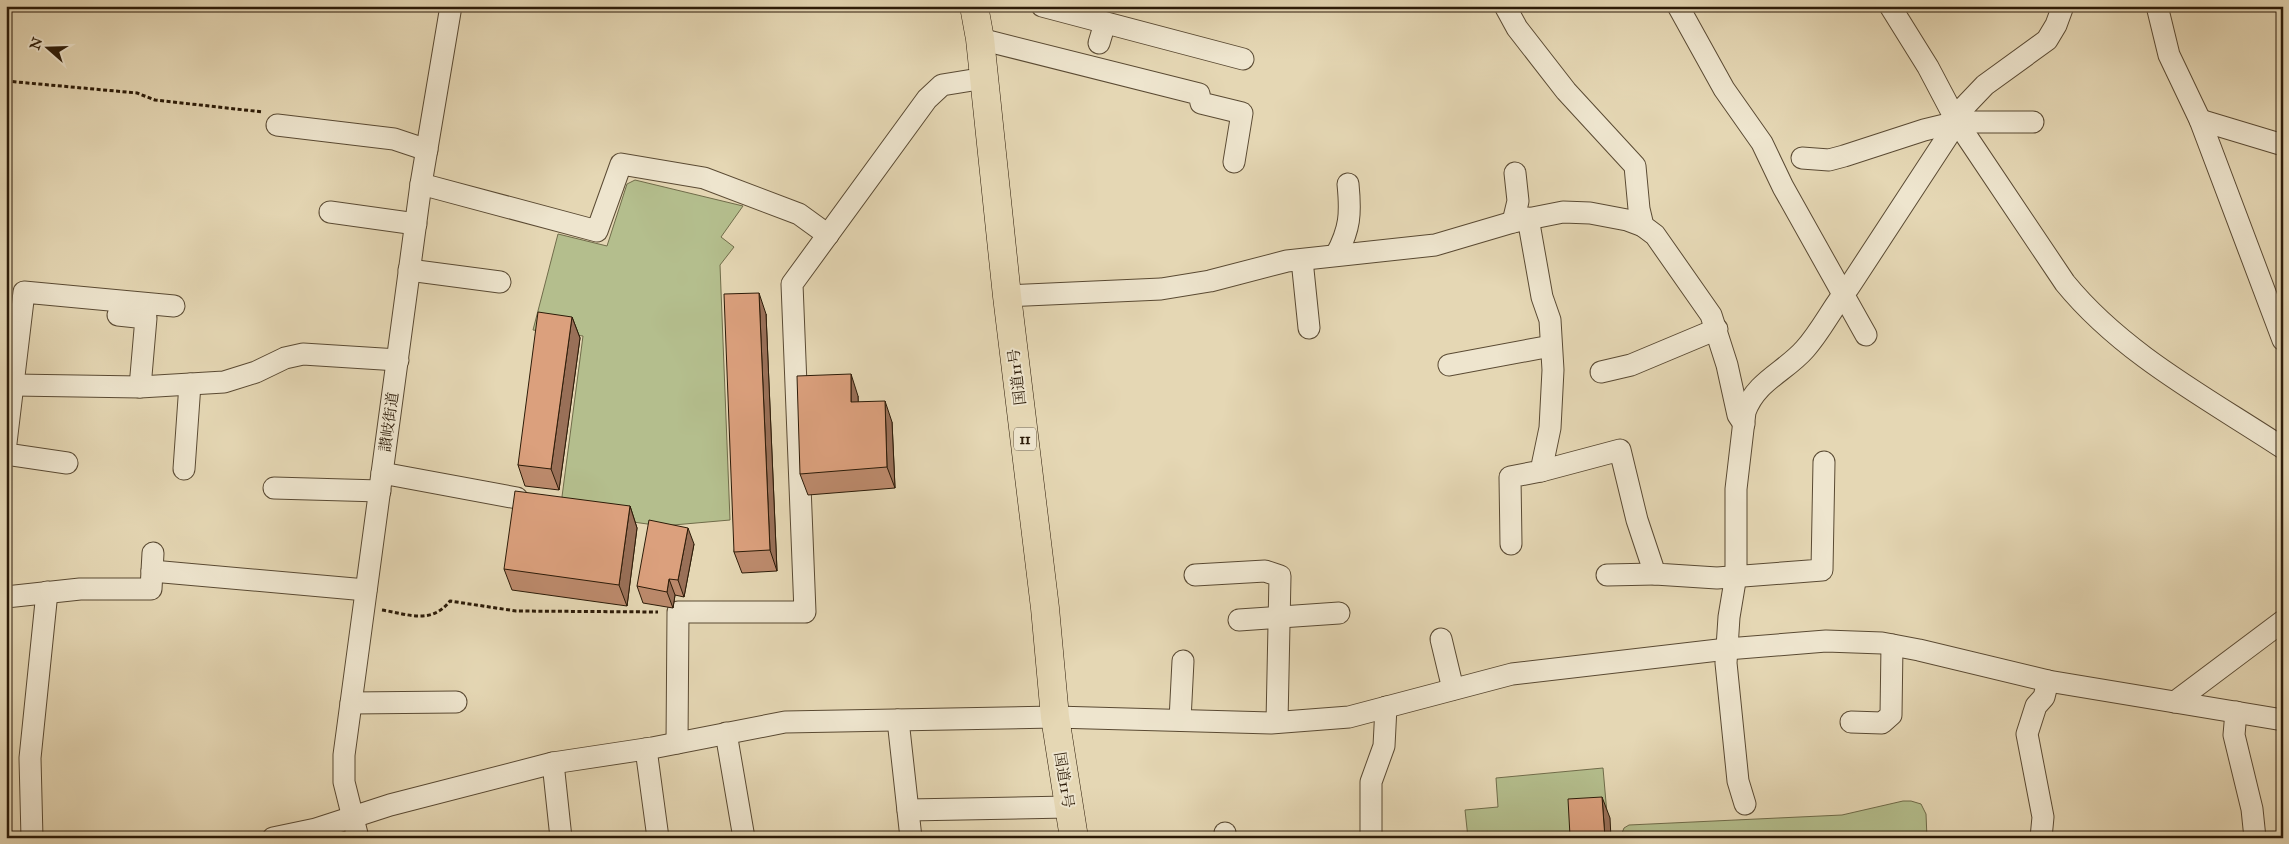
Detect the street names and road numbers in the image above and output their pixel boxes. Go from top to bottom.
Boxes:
street label: 国道11号 [1005,348,1029,406]
street label: 讃岐街道 [376,391,402,453]
road number: 11 [1014,428,1036,450]
street label: 国道11号 [1051,751,1077,809]

